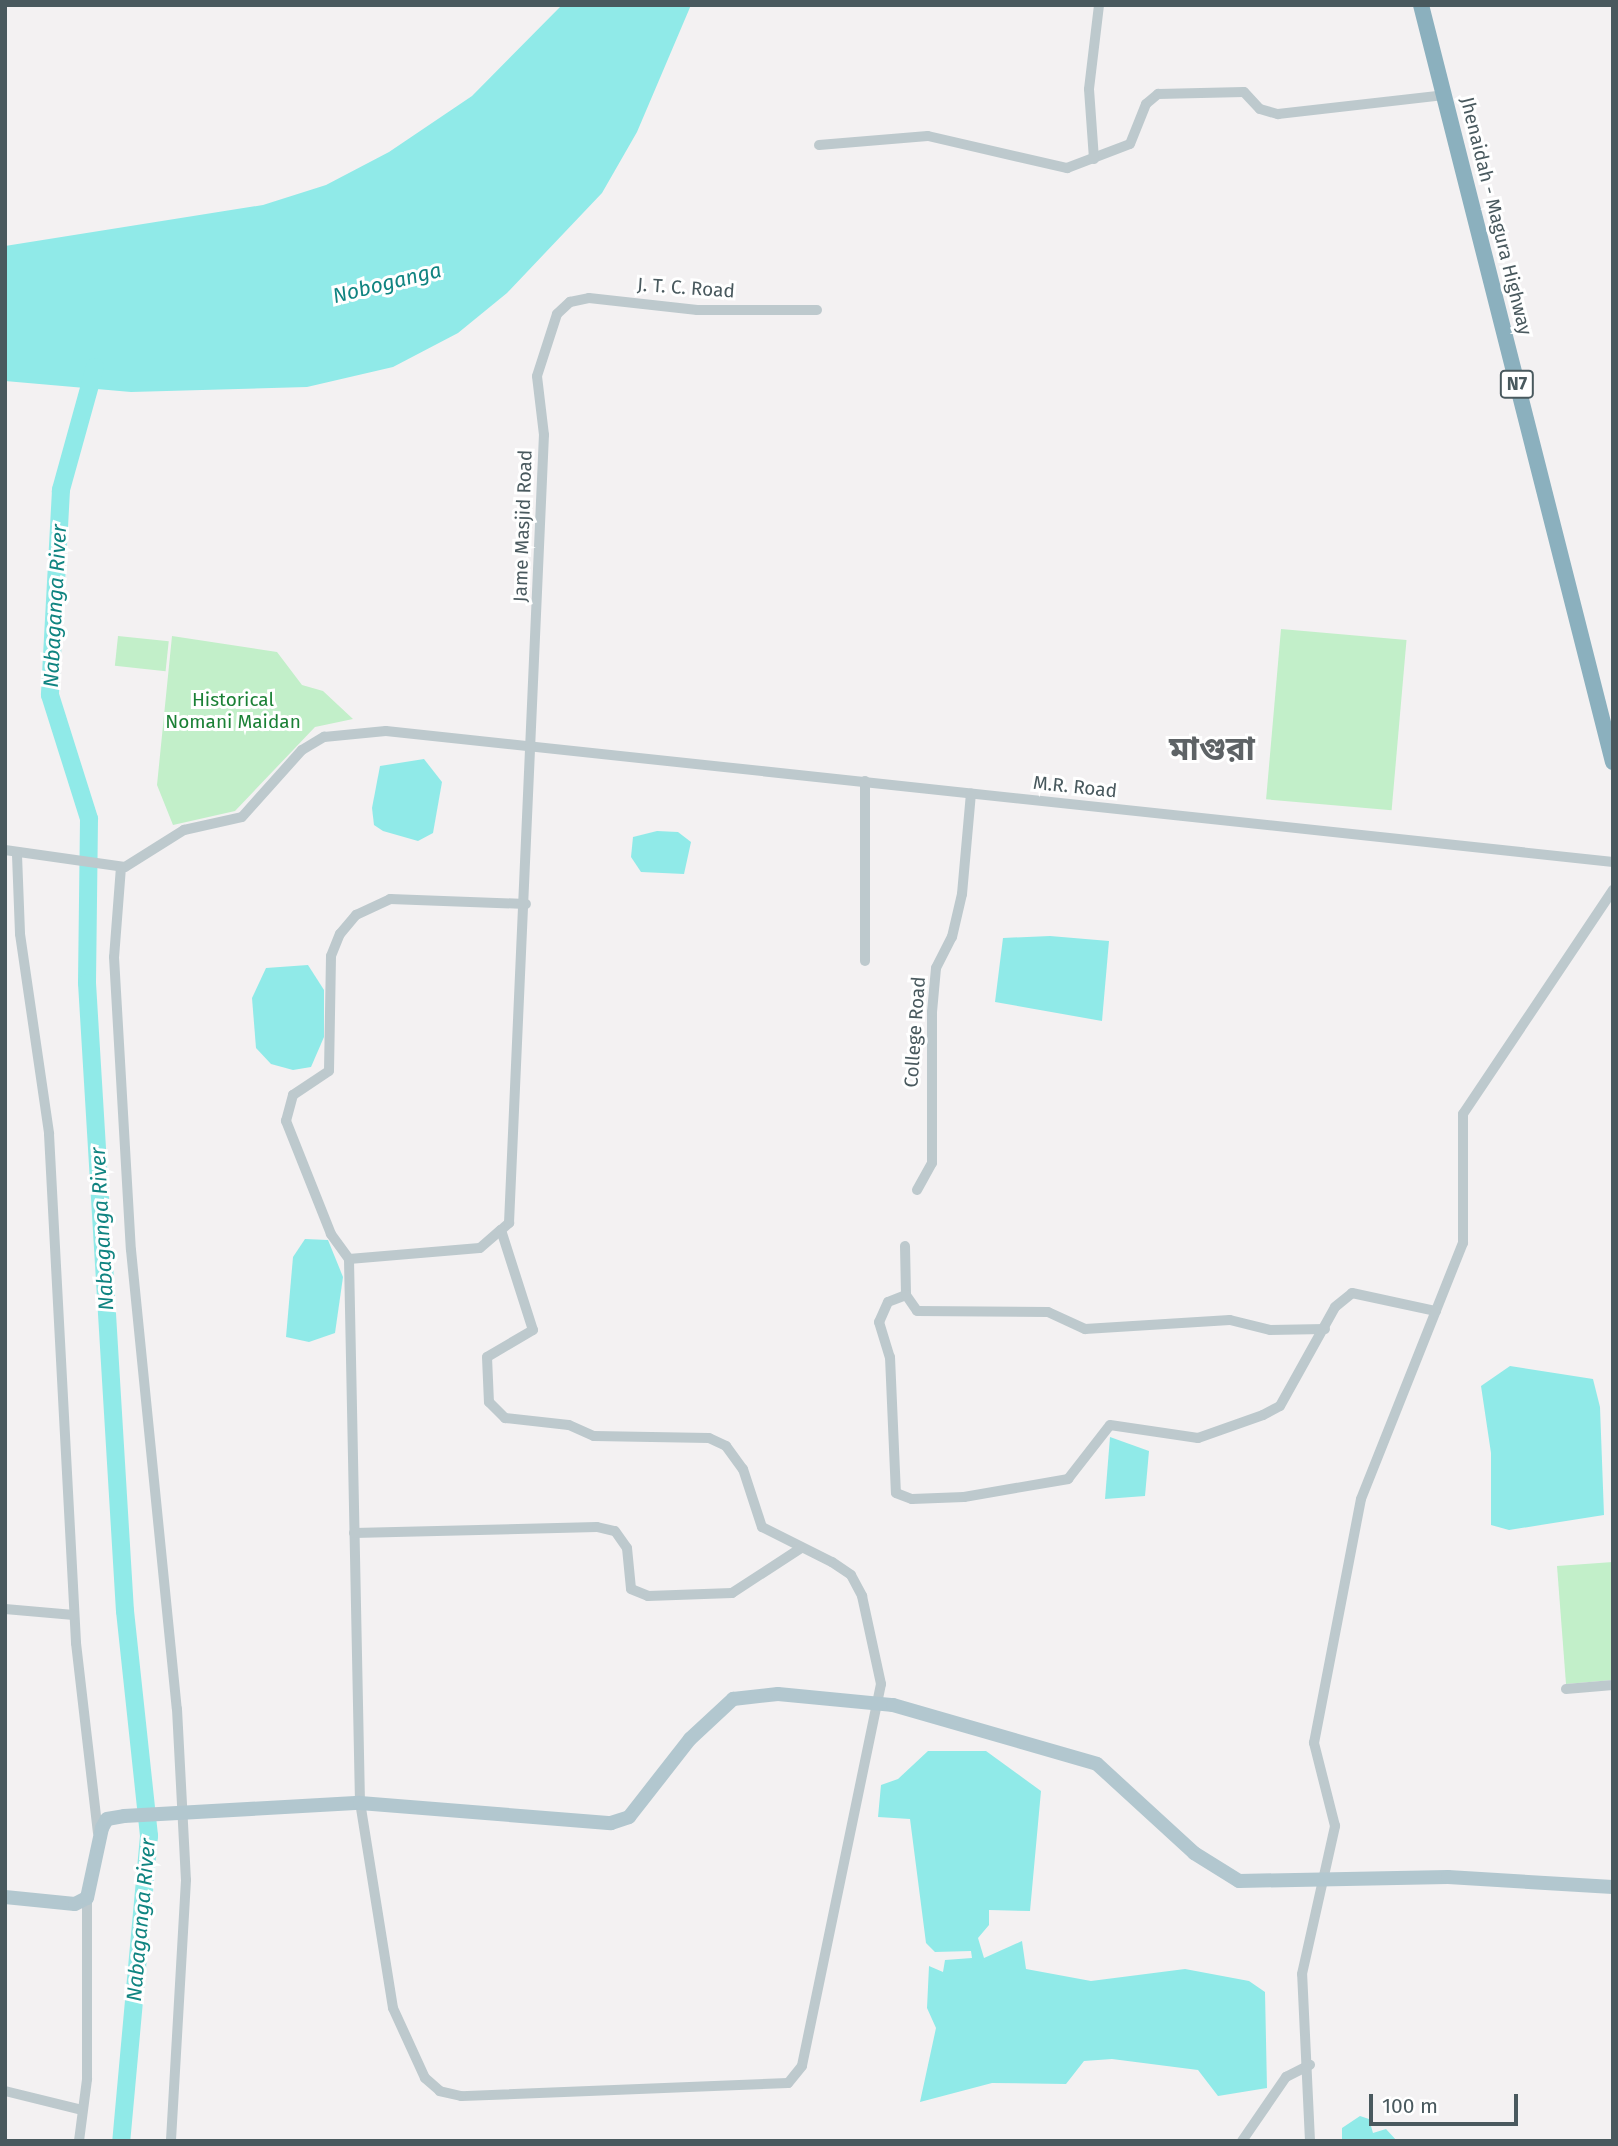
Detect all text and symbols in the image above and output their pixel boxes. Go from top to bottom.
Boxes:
street label: Jhenaidah - Magura Highway [1455,95,1537,337]
water label: Noboganga [330,257,444,309]
street label: J. T. C. Road [636,273,736,303]
road number: N7 [1500,370,1534,398]
street label: Jame Masjid Road [509,449,537,603]
water label: Nabaganga River [38,524,72,688]
park label: Historical Nomani Maidan [165,689,301,733]
district label: মাগুরা [1169,730,1255,770]
street label: M.R. Road [1032,771,1118,803]
street label: College Road [900,976,930,1088]
water label: Nabaganga River [85,1147,119,1311]
water label: Nabaganga River [121,1837,161,2003]
scale bar [1373,2080,1522,2124]
text: 100 m [1382,2093,1438,2119]

